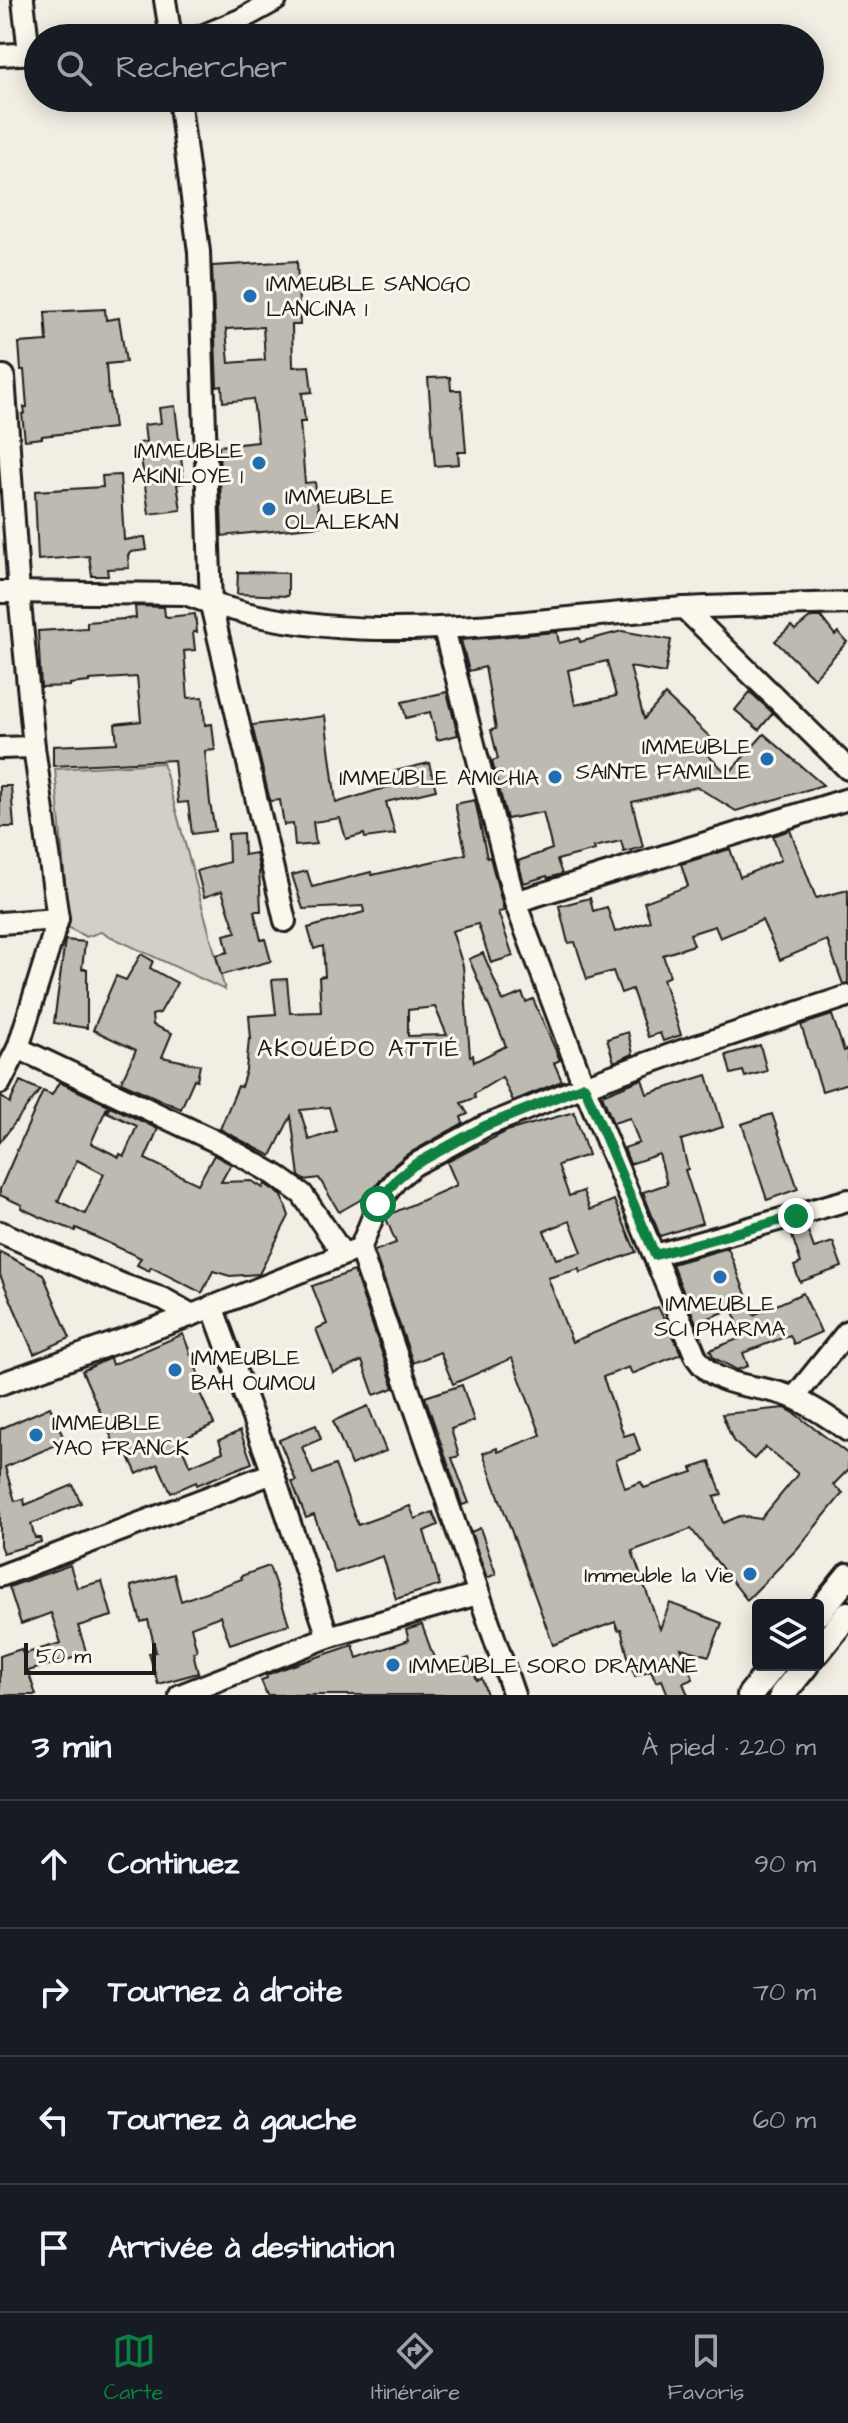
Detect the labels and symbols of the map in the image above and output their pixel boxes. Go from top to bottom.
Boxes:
place label: IMMEUBLE SANOGO LANCINA 1 [266,269,471,325]
marker: IMMEUBLE SANOGO LANCINA 1 [241,287,259,305]
place label: IMMEUBLE AKINLOYE 1 [132,436,243,492]
marker: IMMEUBLE AKINLOYE 1 [250,454,268,472]
place label: IMMEUBLE OLALEKAN [285,482,399,538]
marker: IMMEUBLE OLALEKAN [260,500,278,518]
place label: IMMEUBLE SAINTE FAMILLE [576,732,751,788]
marker: IMMEUBLE SAINTE FAMILLE [758,750,776,768]
place label: IMMEUBLE AMICHIA [339,763,539,794]
marker: IMMEUBLE AMICHIA [546,768,564,786]
district label: AKOUÉDO ATTIÉ [257,1032,461,1066]
route start [360,1186,396,1222]
route end [778,1198,814,1234]
marker: IMMEUBLE SCI PHARMA [711,1268,729,1286]
place label: IMMEUBLE SCI PHARMA [654,1289,786,1345]
place label: IMMEUBLE BAH OUMOU [191,1343,315,1399]
marker: IMMEUBLE BAH OUMOU [166,1361,184,1379]
place label: IMMEUBLE YAO FRANCK [52,1408,190,1464]
marker: IMMEUBLE YAO FRANCK [27,1426,45,1444]
place label: Immeuble la Vie [584,1560,734,1591]
marker: Immeuble la Vie [741,1565,759,1583]
scale bar [24,1639,156,1675]
place label: IMMEUBLE SORO DRAMANE [409,1651,698,1682]
marker: IMMEUBLE SORO DRAMANE [384,1656,402,1674]

